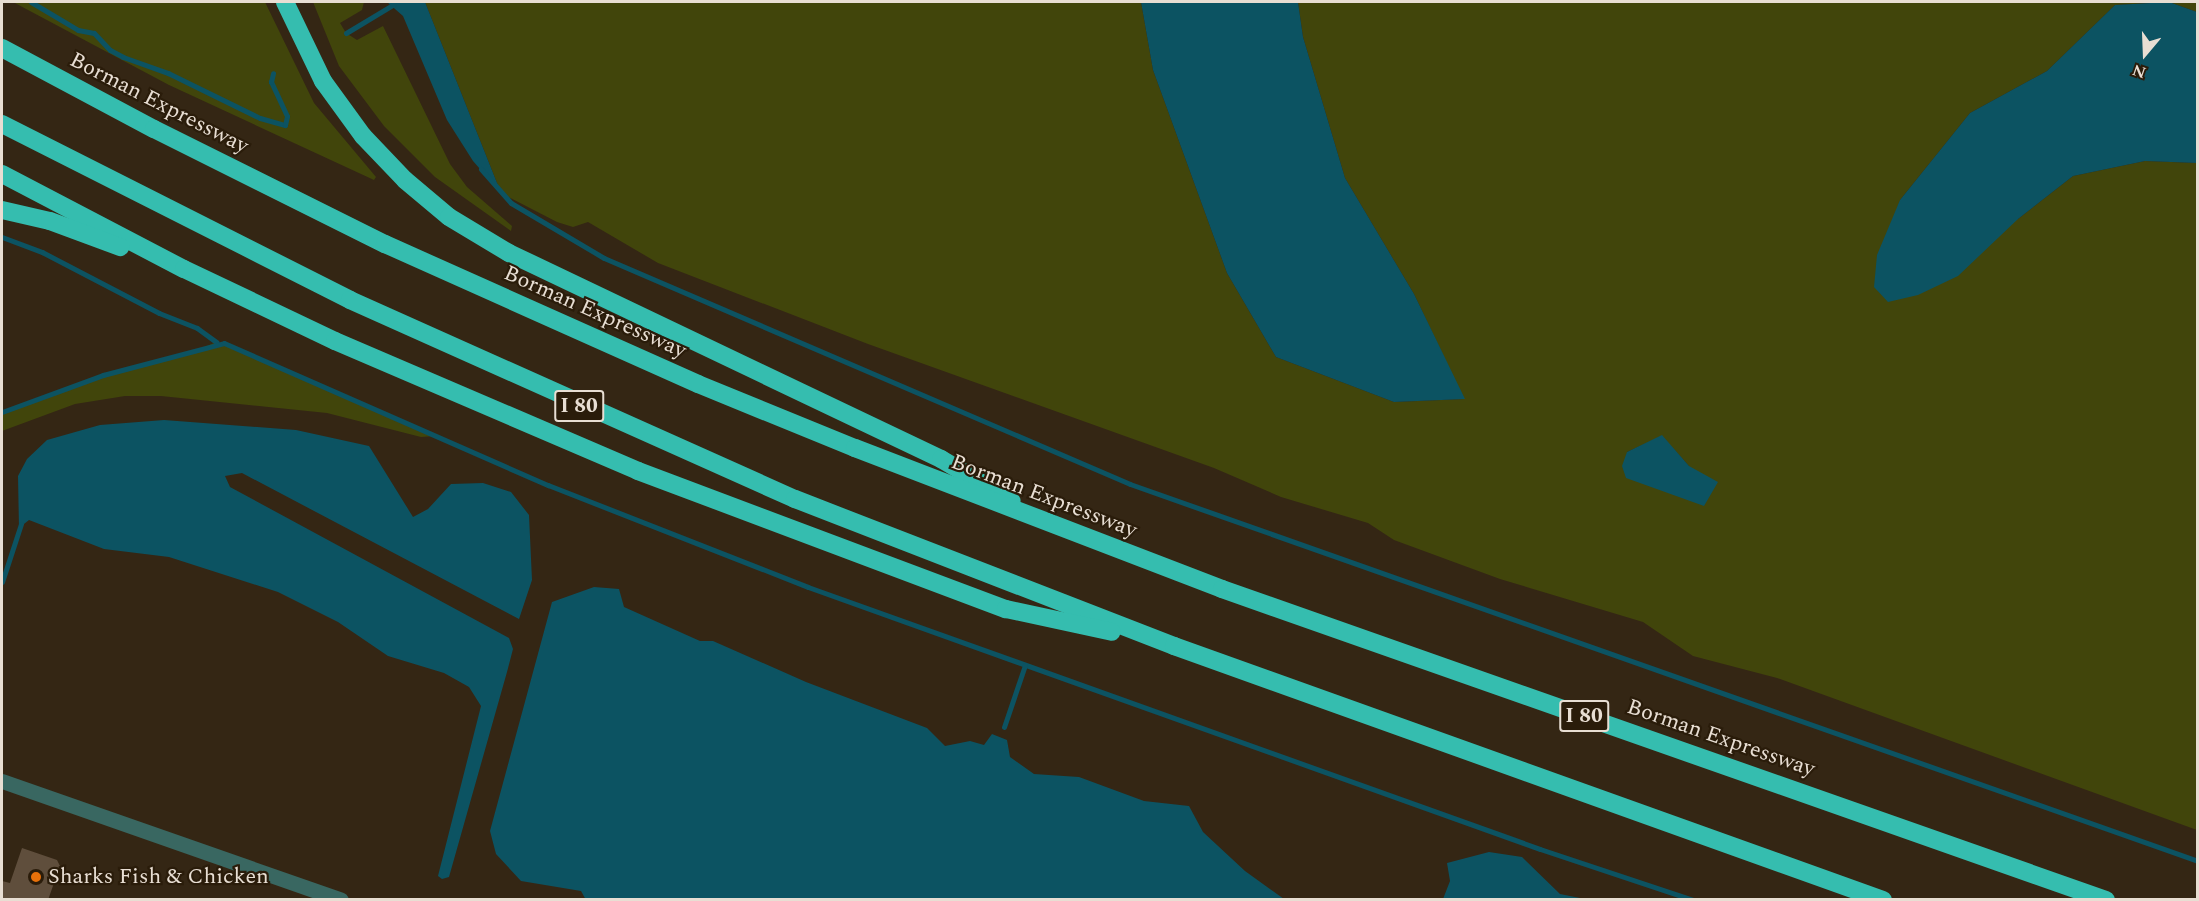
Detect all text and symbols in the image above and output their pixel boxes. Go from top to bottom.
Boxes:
north arrow [2115,24,2175,84]
street label: Borman Expressway [65,47,253,159]
text: N [2129,58,2149,84]
street label: Borman Expressway [500,260,690,364]
road number: I 80 [554,388,604,424]
street label: Borman Expressway [947,448,1141,544]
street label: Borman Expressway [1624,693,1818,783]
road number: I 80 [1558,698,1610,734]
place label: Sharks Fish & Chicken [48,864,269,890]
marker: Sharks Fish & Chicken [29,870,43,884]

